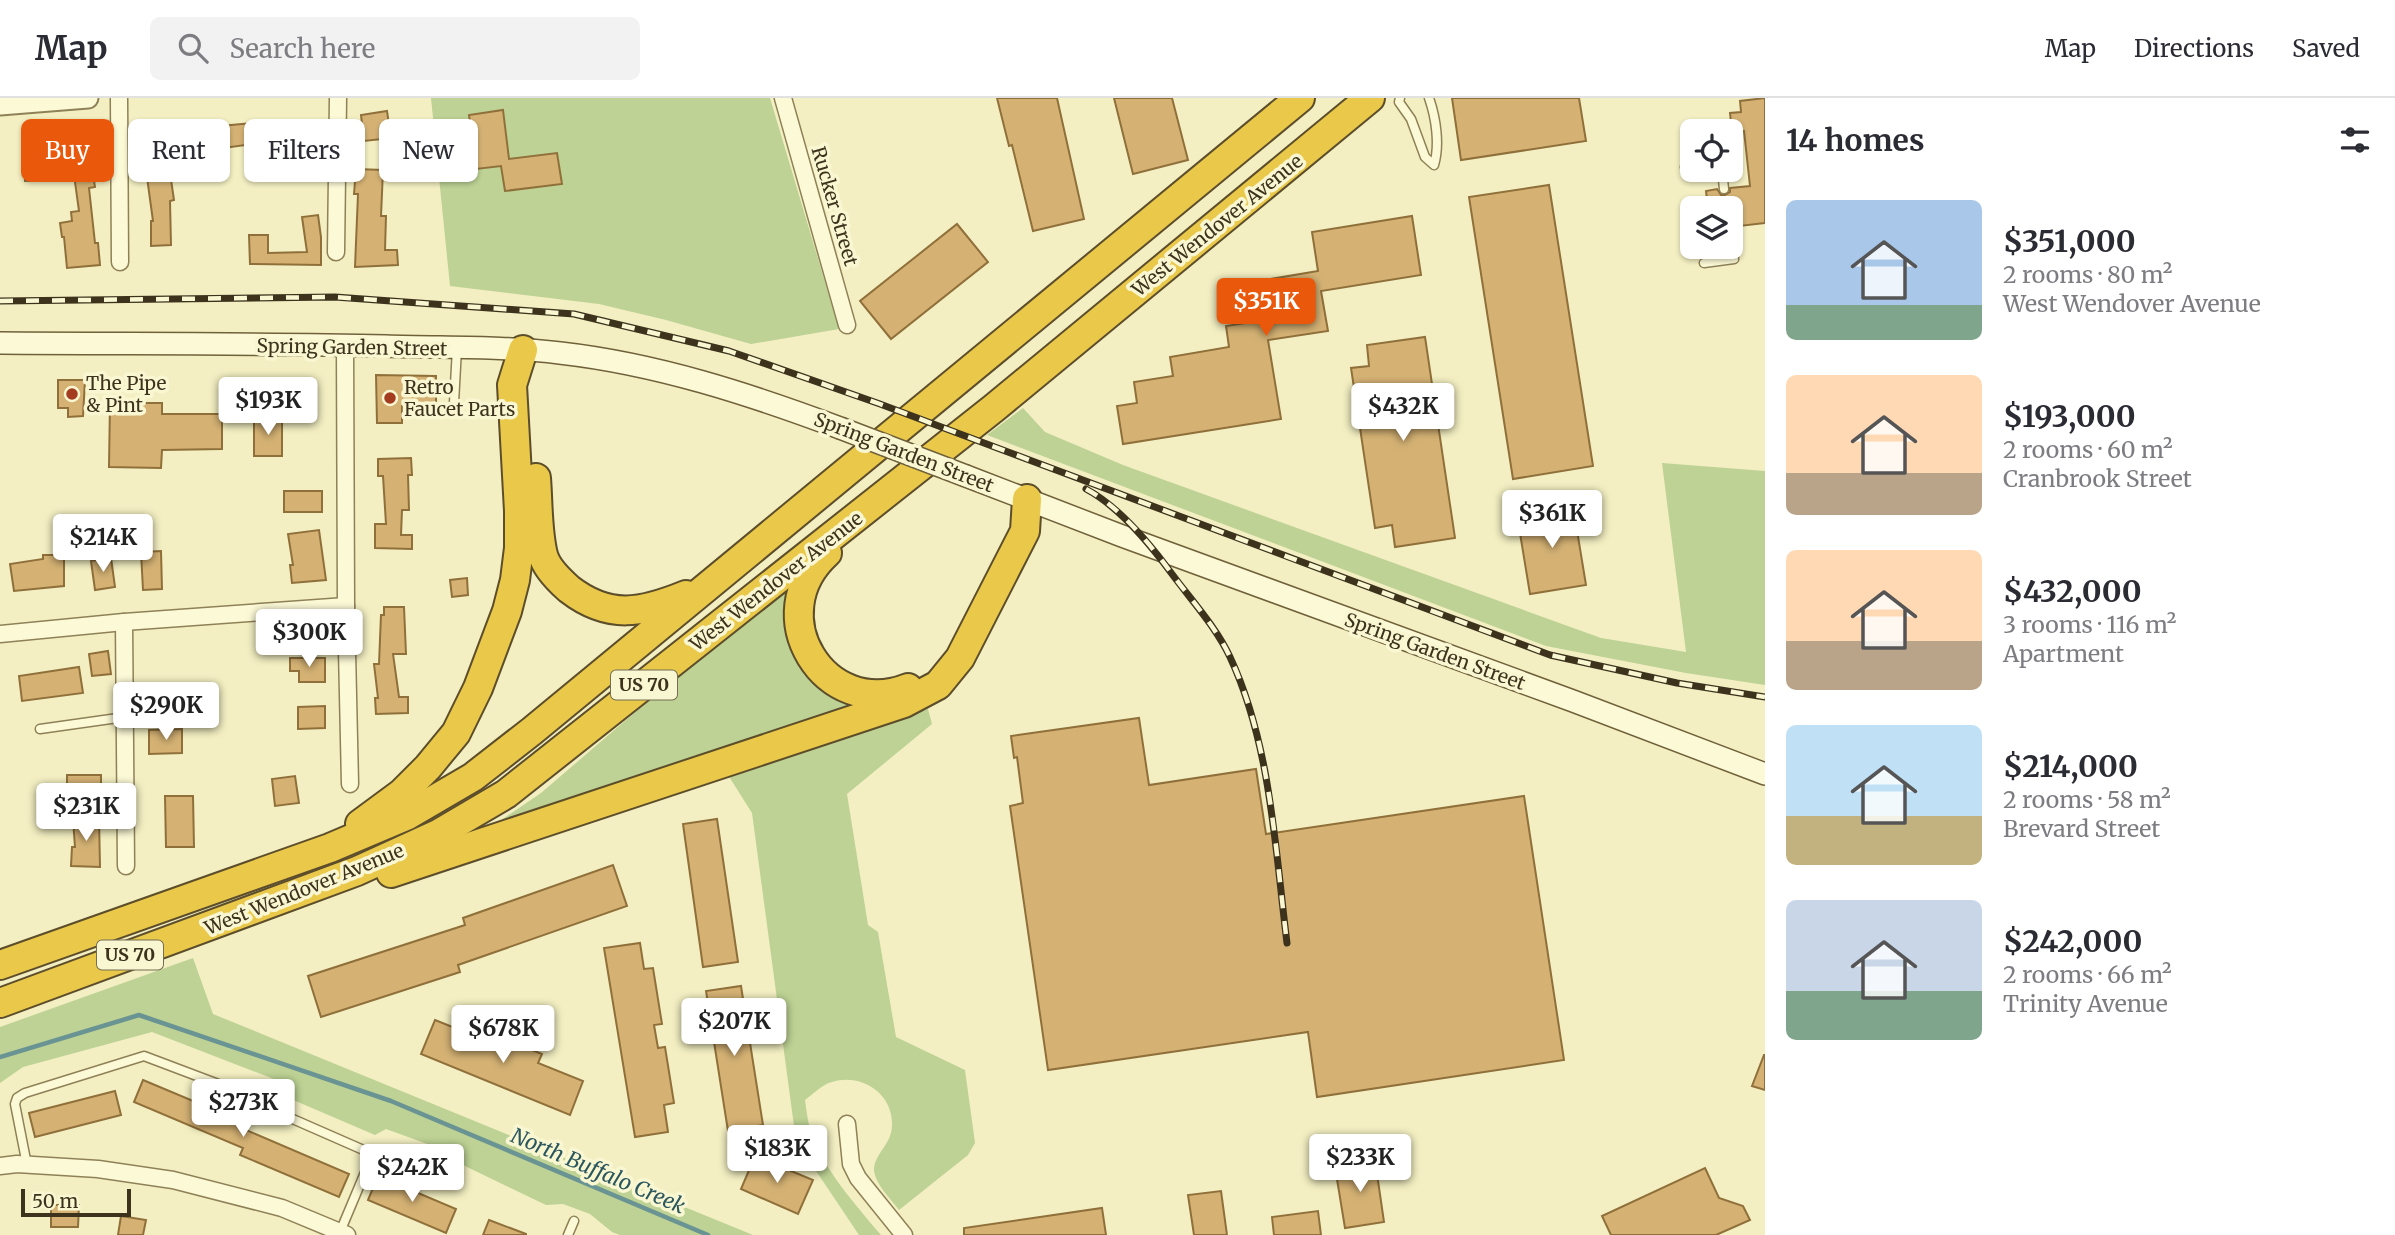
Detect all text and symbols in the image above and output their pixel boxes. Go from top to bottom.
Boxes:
search box [150,17,640,80]
text: Map [35,28,108,69]
icon: search [174,29,212,67]
text: Search here [230,32,375,65]
text: Map [2045,33,2096,64]
text: Directions [2134,33,2254,64]
text: Saved [2292,33,2360,64]
chip: Buy [21,119,114,182]
chip: Rent [128,119,230,182]
chip: Filters [244,119,365,182]
chip: New [379,119,478,182]
map controls [1680,119,1743,259]
button: locate [1680,119,1743,182]
text: 14 homes [1786,121,1924,159]
icon: filters [2336,121,2374,159]
street label: Rucker Street [807,144,864,269]
street label: West Wendover Avenue [1126,149,1307,302]
button: layers [1680,196,1743,259]
text: $351,000 [2003,222,2136,260]
icon: home [1842,228,1926,312]
text: 2 rooms · 80 m² [2003,260,2172,289]
pin: $351K [1217,278,1315,338]
text: $351K [1233,286,1299,315]
text: West Wendover Avenue [2003,289,2261,318]
street label: Spring Garden Street [257,333,448,361]
place label: The Pipe & Pint [86,371,166,417]
place label: Retro Faucet Parts [404,375,515,421]
pin: $193K [219,378,317,437]
pin: $432K [1354,384,1452,443]
text: $193K [235,385,301,414]
marker: The Pipe & Pint [64,386,80,402]
marker: Retro Faucet Parts [382,390,398,406]
text: $432K [1367,391,1439,420]
text: $193,000 [2003,397,2136,435]
icon: home [1842,403,1926,487]
street label: Spring Garden Street [811,407,998,498]
text: 2 rooms · 60 m² [2003,435,2173,464]
text: Cranbrook Street [2003,464,2192,493]
pin: $361K [1503,490,1601,550]
text: $361K [1518,498,1586,527]
street label: West Wendover Avenue [684,506,867,657]
pin: $214K [54,514,152,574]
text: $214K [69,522,137,551]
text: $432,000 [2003,572,2142,610]
icon: home [1842,578,1926,662]
street label: Spring Garden Street [1341,607,1529,695]
pin: $300K [260,610,358,669]
text: 3 rooms · 116 m² [2003,610,2177,639]
text: $300K [272,617,346,646]
text: Apartment [2003,639,2124,668]
road number: US 70 [611,670,677,700]
pin: $290K [117,682,215,742]
text: $290K [129,690,203,719]
text: $214,000 [2003,747,2138,785]
icon: home [1842,753,1926,837]
pin: $231K [37,784,135,843]
text: 2 rooms · 58 m² [2003,785,2171,814]
text: $231K [52,791,120,820]
text: Brevard Street [2003,814,2160,843]
street label: West Wendover Avenue [200,838,407,940]
text: $242,000 [2003,922,2142,960]
icon: home [1842,928,1926,1012]
road number: US 70 [97,940,163,970]
text: 2 rooms · 66 m² [2003,960,2172,989]
text: Trinity Avenue [2003,989,2168,1018]
pin: $207K [685,998,783,1058]
pin: $678K [454,1006,552,1065]
text: $207K [697,1006,771,1035]
text: $678K [467,1013,539,1042]
pin: $273K [194,1080,292,1139]
text: $273K [208,1087,278,1116]
water label: North Buffalo Creek [507,1122,690,1220]
pin: $183K [728,1126,826,1185]
text: $183K [743,1133,811,1162]
pin: $233K [1311,1134,1409,1194]
text: $233K [1325,1142,1395,1171]
pin: $242K [363,1144,461,1204]
text: $242K [376,1152,448,1181]
scale bar [21,1186,131,1218]
text: 50 m [32,1189,78,1213]

